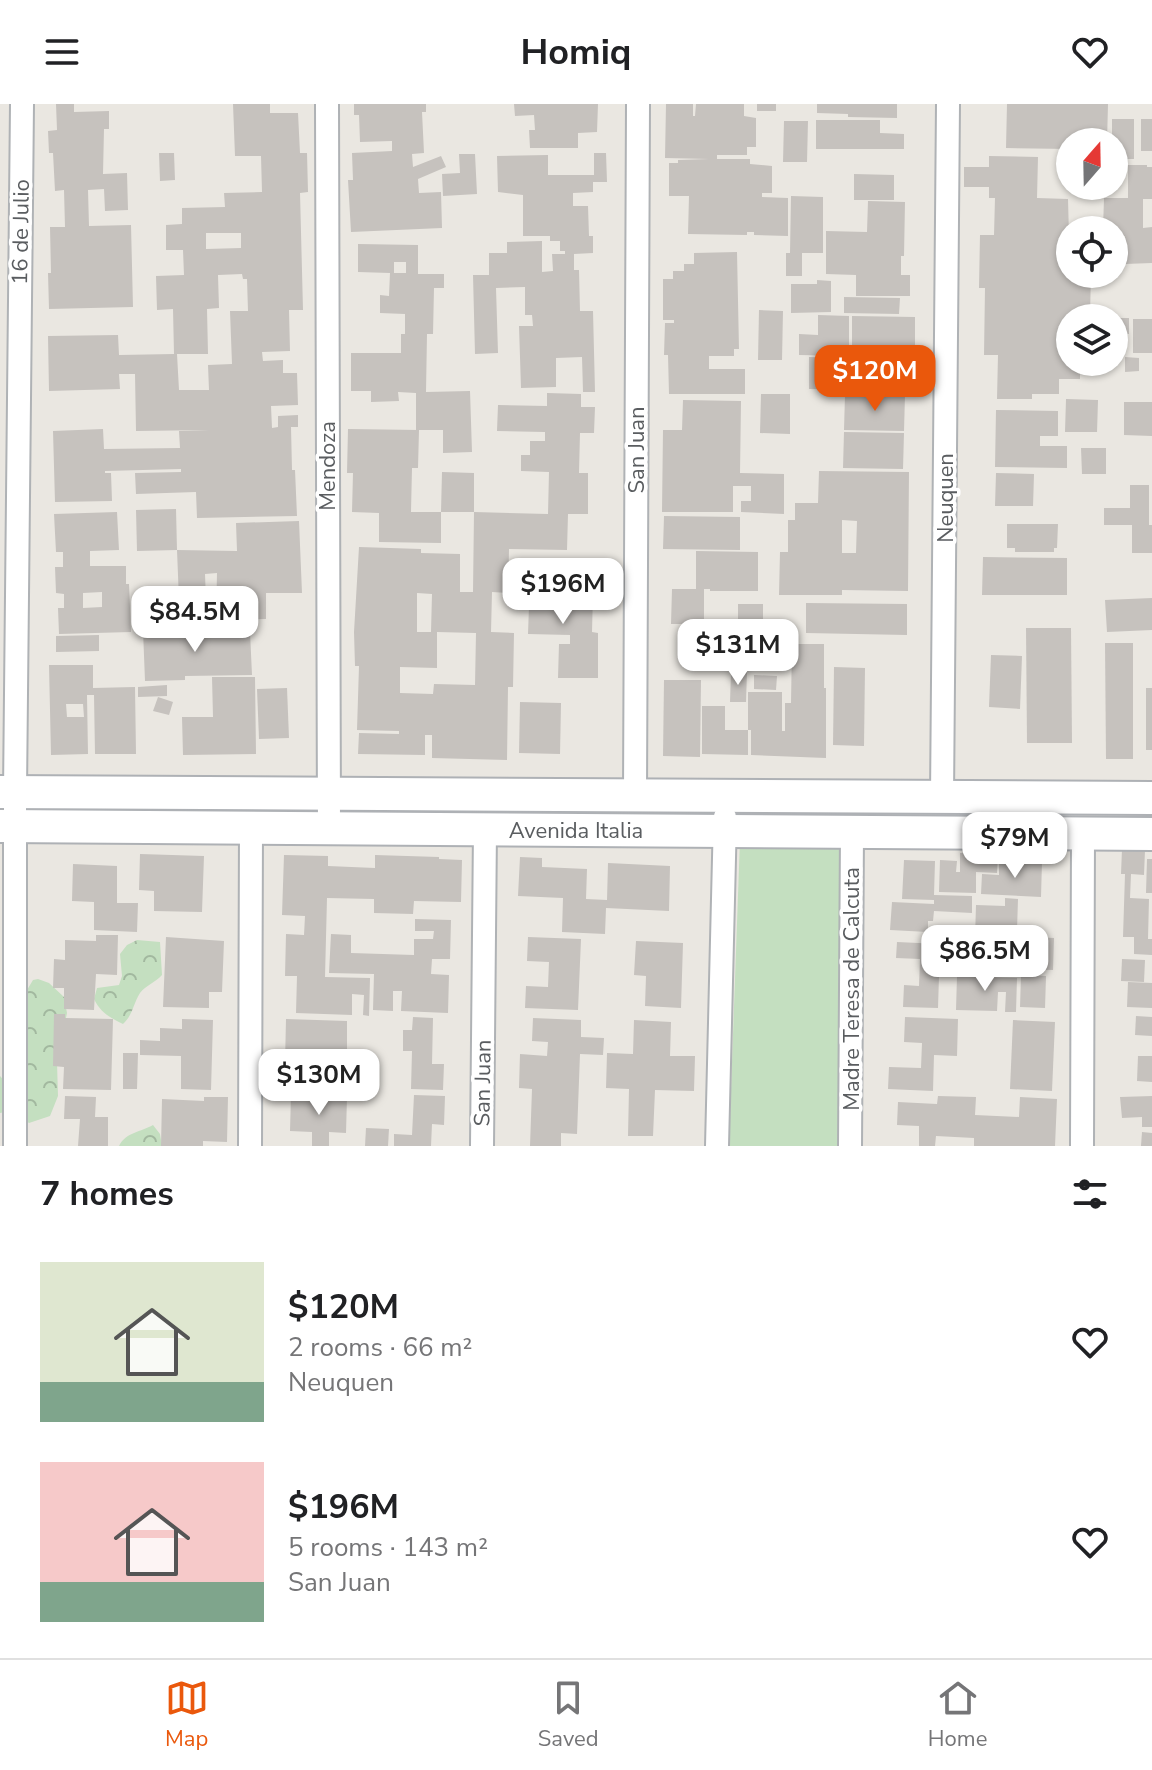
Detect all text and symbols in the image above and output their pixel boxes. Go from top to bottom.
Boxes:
text: Homiq [521,28,631,77]
icon: menu [40,30,84,74]
icon: heart [1068,30,1112,74]
north arrow [1056,128,1128,200]
map controls [1056,128,1128,376]
street label: 16 de Julio [5,179,37,285]
button: locate [1056,216,1128,288]
button: layers [1056,304,1128,376]
pin: $120M [819,345,931,413]
text: $120M [833,353,917,388]
street label: San Juan [622,407,652,493]
street label: Mendoza [313,421,343,511]
street label: Neuquen [931,453,961,543]
pin: $196M [507,558,619,626]
text: $196M [521,566,605,601]
pin: $84.5M [130,586,260,654]
text: $84.5M [149,594,241,629]
pin: $131M [682,619,794,687]
text: $131M [696,627,780,662]
pin: $79M [968,812,1062,880]
street label: Avenida Italia [509,816,643,846]
text: $79M [980,820,1050,855]
street label: Madre Teresa de Calcuta [837,867,867,1111]
pin: $86.5M [920,925,1050,993]
text: $86.5M [939,933,1031,968]
street label: San Juan [467,1039,499,1127]
pin: $130M [263,1049,375,1117]
text: $130M [277,1057,361,1092]
text: 7 homes [40,1171,174,1217]
icon: filters [1068,1172,1112,1216]
text: $120M [288,1284,399,1330]
icon: home [104,1294,200,1390]
icon: heart [1068,1320,1112,1364]
text: 2 rooms · 66 m² [288,1330,472,1365]
text: Neuquen [288,1365,394,1400]
text: $196M [288,1484,399,1530]
icon: home [104,1494,200,1590]
icon: heart [1068,1520,1112,1564]
text: 5 rooms · 143 m² [288,1530,488,1565]
text: San Juan [288,1565,391,1600]
tab: Map [165,1676,209,1754]
tab: Saved [538,1676,599,1754]
tab: Home [928,1676,987,1754]

